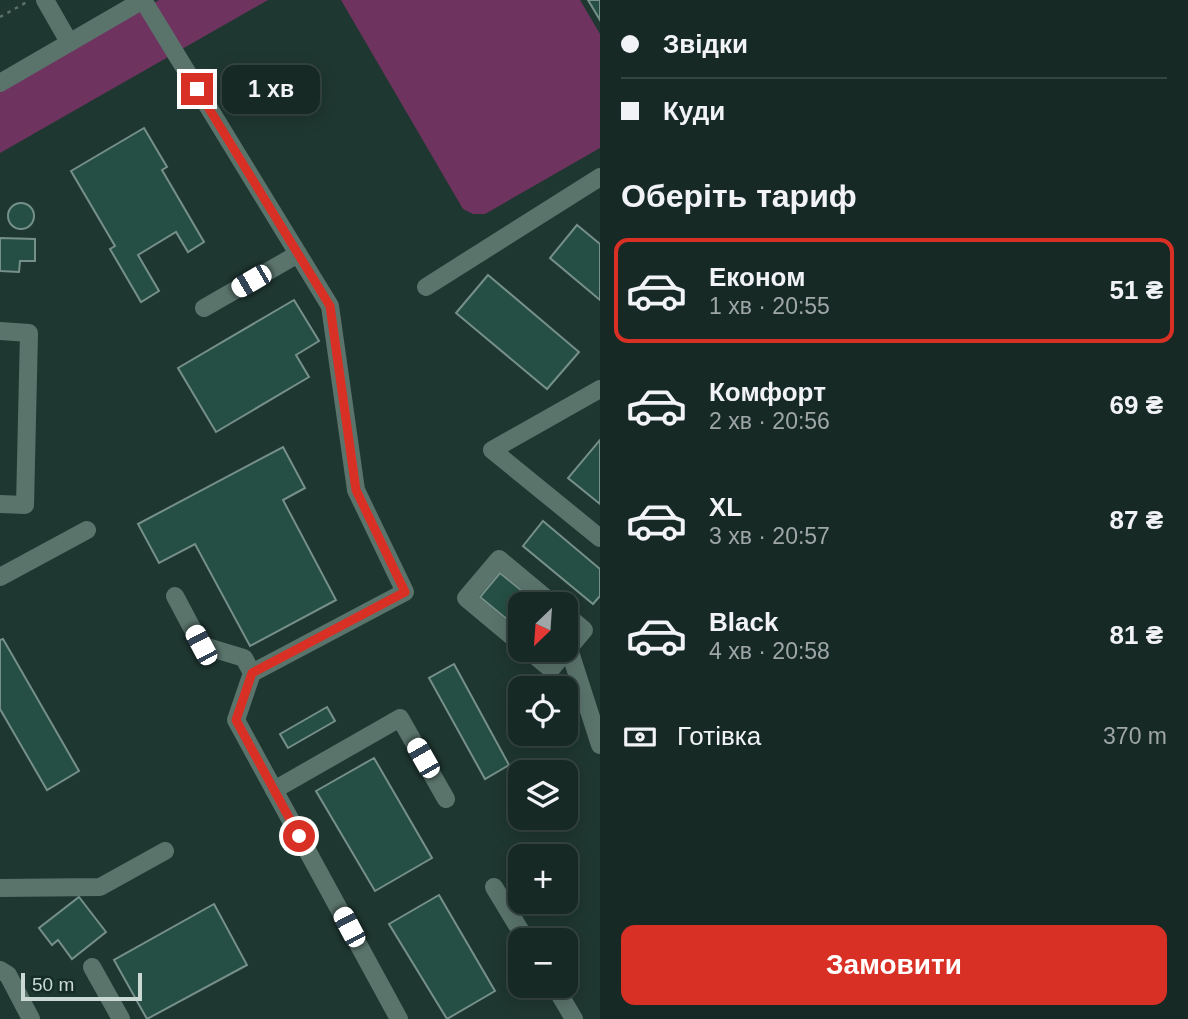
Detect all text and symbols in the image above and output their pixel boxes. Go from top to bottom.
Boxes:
text: Звідки [663,29,748,59]
callout: 1 хв [222,64,320,114]
route end [181,73,213,105]
text: 1 хв [248,76,294,102]
text: Куди [663,96,725,126]
text: Оберіть тариф [621,178,857,214]
icon: car [625,259,688,322]
car [228,261,275,301]
text: Економ [709,262,805,292]
text: 51 ₴ [1110,275,1163,305]
text: 1 хв · 20:55 [709,293,830,319]
icon: car [625,374,688,437]
text: Комфорт [709,377,826,407]
text: 69 ₴ [1110,390,1163,420]
text: 2 хв · 20:56 [709,408,830,434]
icon: car [625,489,688,552]
text: XL [709,492,742,522]
text: 87 ₴ [1110,505,1163,535]
text: 3 хв · 20:57 [709,523,830,549]
north arrow [508,592,578,662]
map controls [508,592,578,998]
icon: car [625,604,688,667]
text: Black [709,607,778,637]
text: 81 ₴ [1110,620,1163,650]
car [182,622,221,668]
text: 4 хв · 20:58 [709,638,830,664]
button: locate [508,676,578,746]
icon: cash [621,718,659,756]
text: Готівка [677,721,761,751]
text: 370 m [1103,723,1167,749]
car [404,735,443,781]
button: layers [508,760,578,830]
route start [283,820,315,852]
button: + [508,844,578,914]
car [330,904,369,950]
button: Замовити [621,925,1167,1005]
button: − [508,928,578,998]
scale bar [21,970,142,1002]
text: 50 m [32,974,74,995]

